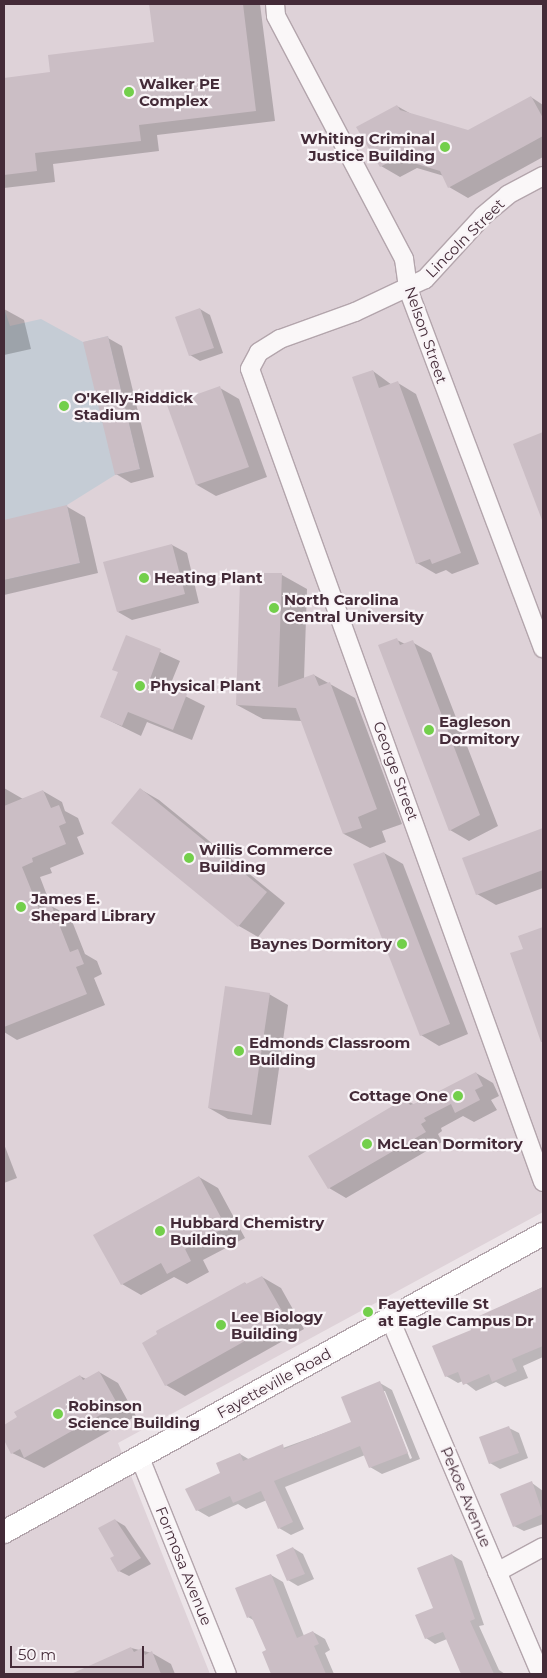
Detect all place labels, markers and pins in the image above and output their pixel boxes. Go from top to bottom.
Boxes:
place label: Walker PE Complex [139,74,220,109]
marker: Walker PE Complex [123,86,135,98]
place label: Whiting Criminal Justice Building [300,129,435,164]
marker: Whiting Criminal Justice Building [439,141,451,153]
place label: O'Kelly-Riddick Stadium [74,388,193,423]
marker: O'Kelly-Riddick Stadium [58,400,70,412]
place label: Heating Plant [154,569,262,587]
marker: Heating Plant [138,572,150,584]
place label: North Carolina Central University [284,590,424,625]
marker: North Carolina Central University [268,602,280,614]
place label: Physical Plant [150,677,261,695]
marker: Physical Plant [134,680,146,692]
place label: Eagleson Dormitory [439,712,519,747]
marker: Eagleson Dormitory [423,724,435,736]
place label: Willis Commerce Building [199,840,333,875]
marker: Willis Commerce Building [183,852,195,864]
place label: James E. Shepard Library [31,889,155,924]
marker: James E. Shepard Library [15,901,27,913]
place label: Baynes Dormitory [250,935,392,953]
marker: Baynes Dormitory [396,938,408,950]
place label: Edmonds Classroom Building [249,1033,410,1068]
marker: Edmonds Classroom Building [233,1045,245,1057]
place label: Cottage One [349,1087,448,1105]
marker: Cottage One [452,1090,464,1102]
place label: McLean Dormitory [377,1135,523,1153]
marker: McLean Dormitory [361,1138,373,1150]
place label: Hubbard Chemistry Building [170,1213,324,1248]
marker: Hubbard Chemistry Building [154,1225,166,1237]
place label: Fayetteville St at Eagle Campus Dr [378,1294,534,1329]
marker: Fayetteville St at Eagle Campus Dr [362,1306,374,1318]
place label: Lee Biology Building [231,1307,323,1342]
marker: Lee Biology Building [215,1319,227,1331]
place label: Robinson Science Building [68,1396,200,1431]
marker: Robinson Science Building [52,1408,64,1420]

